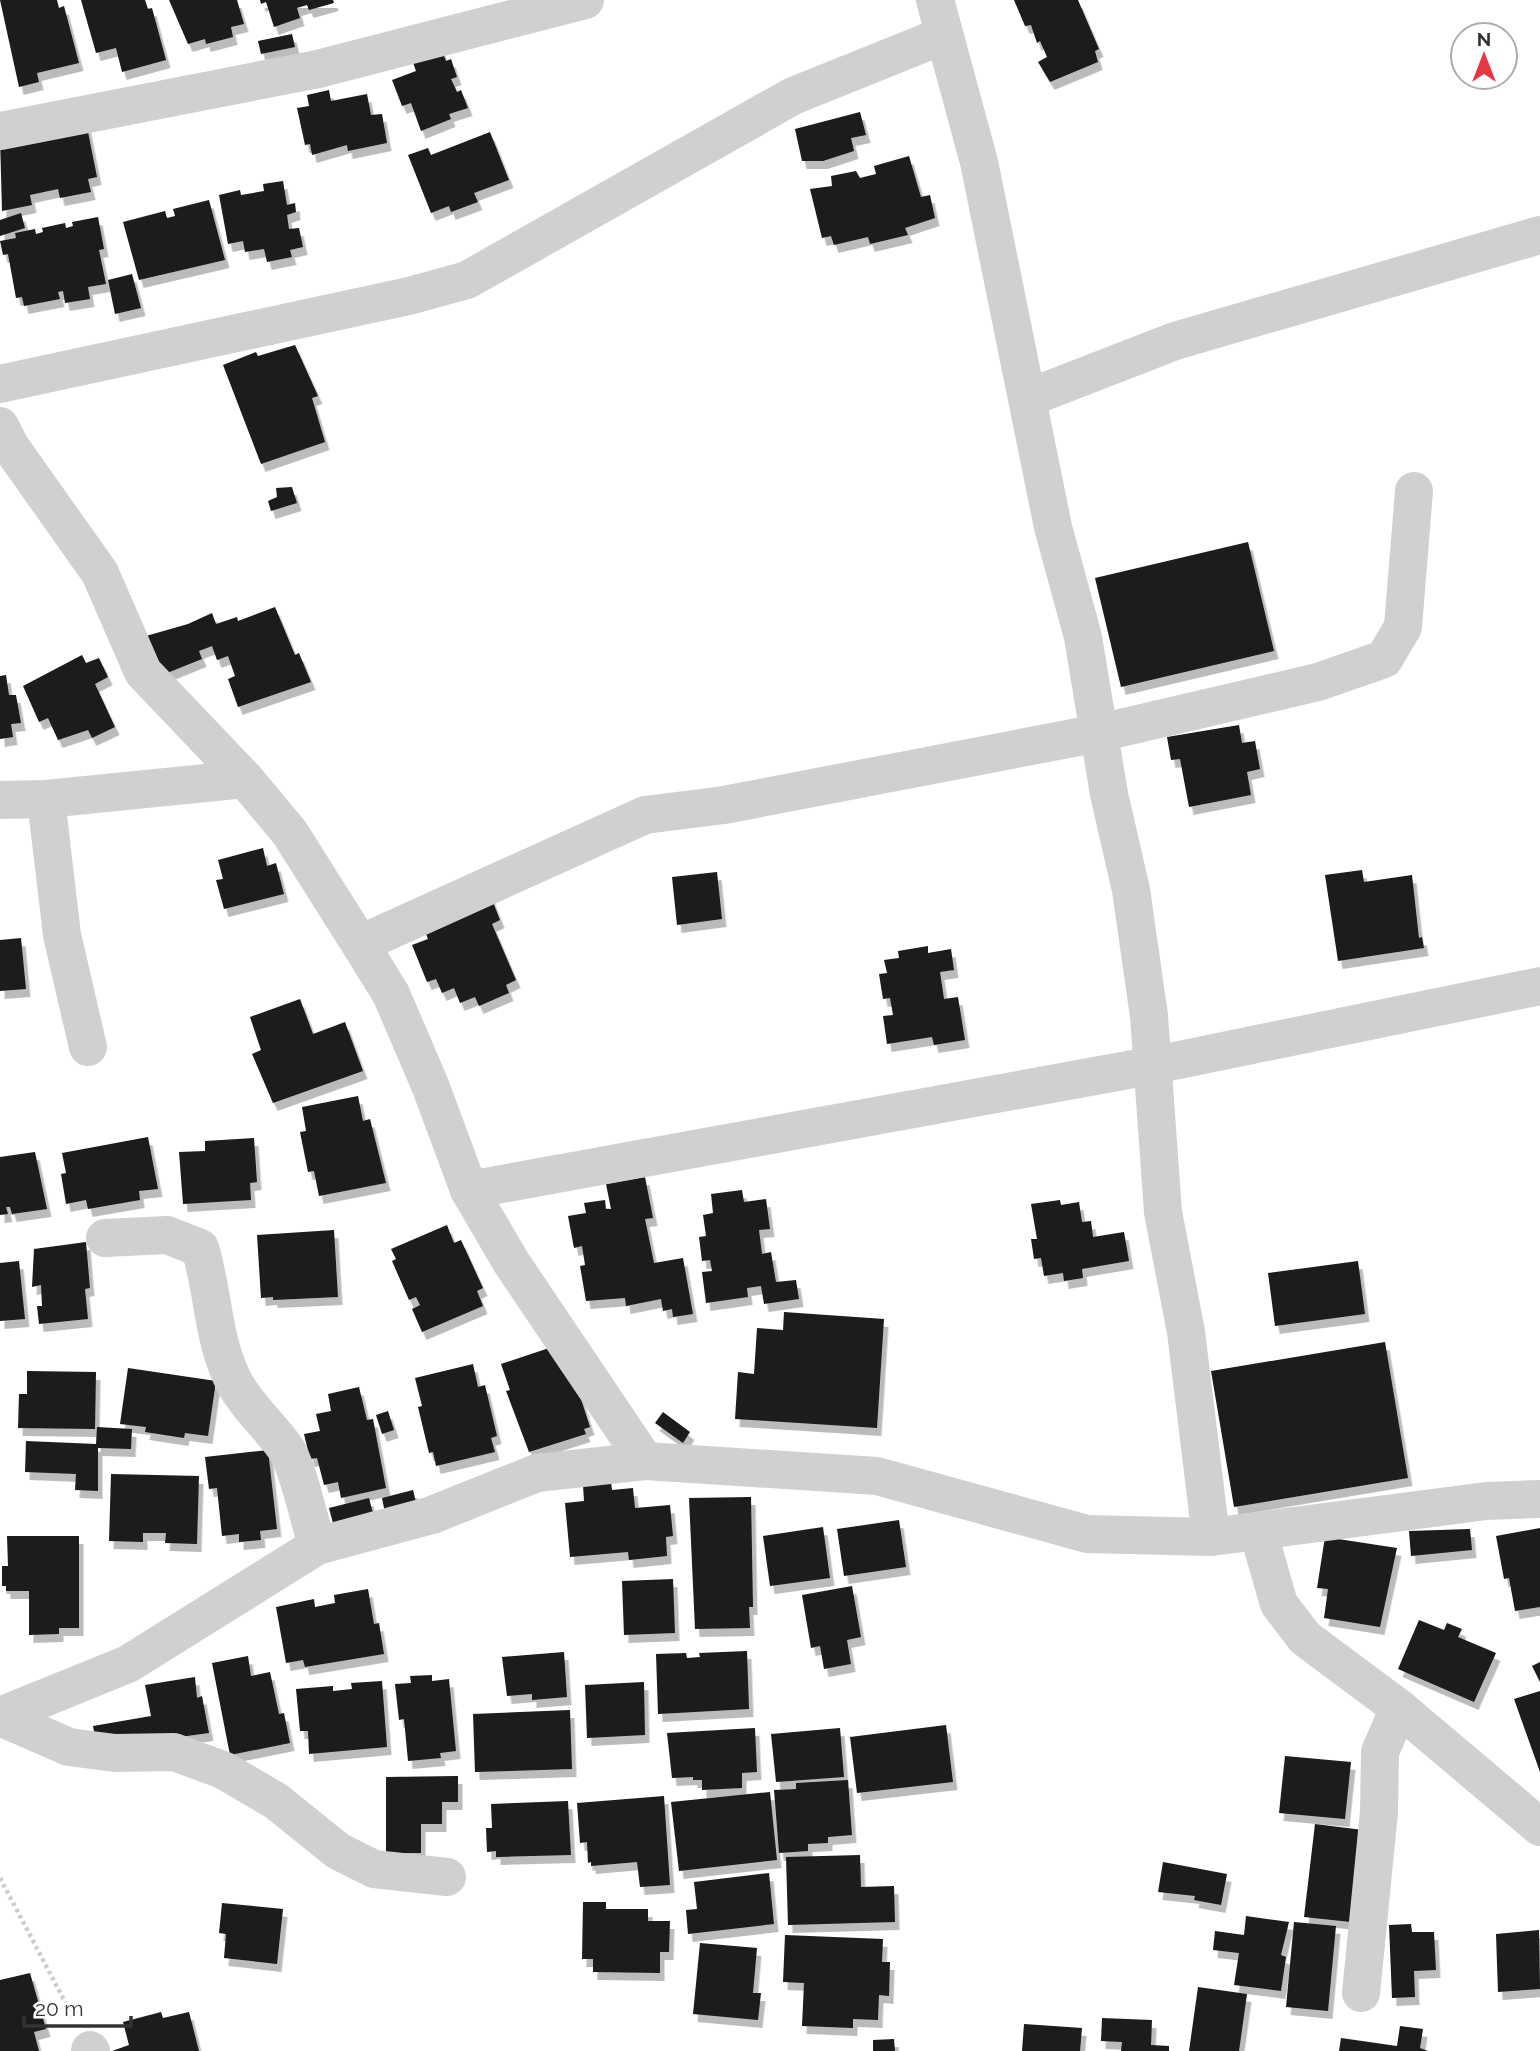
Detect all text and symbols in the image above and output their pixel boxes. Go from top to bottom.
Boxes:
north arrow [1449,21,1519,91]
text: N [1477,28,1491,50]
scale bar [24,1984,131,2028]
text: 20 m [35,1996,83,2021]

